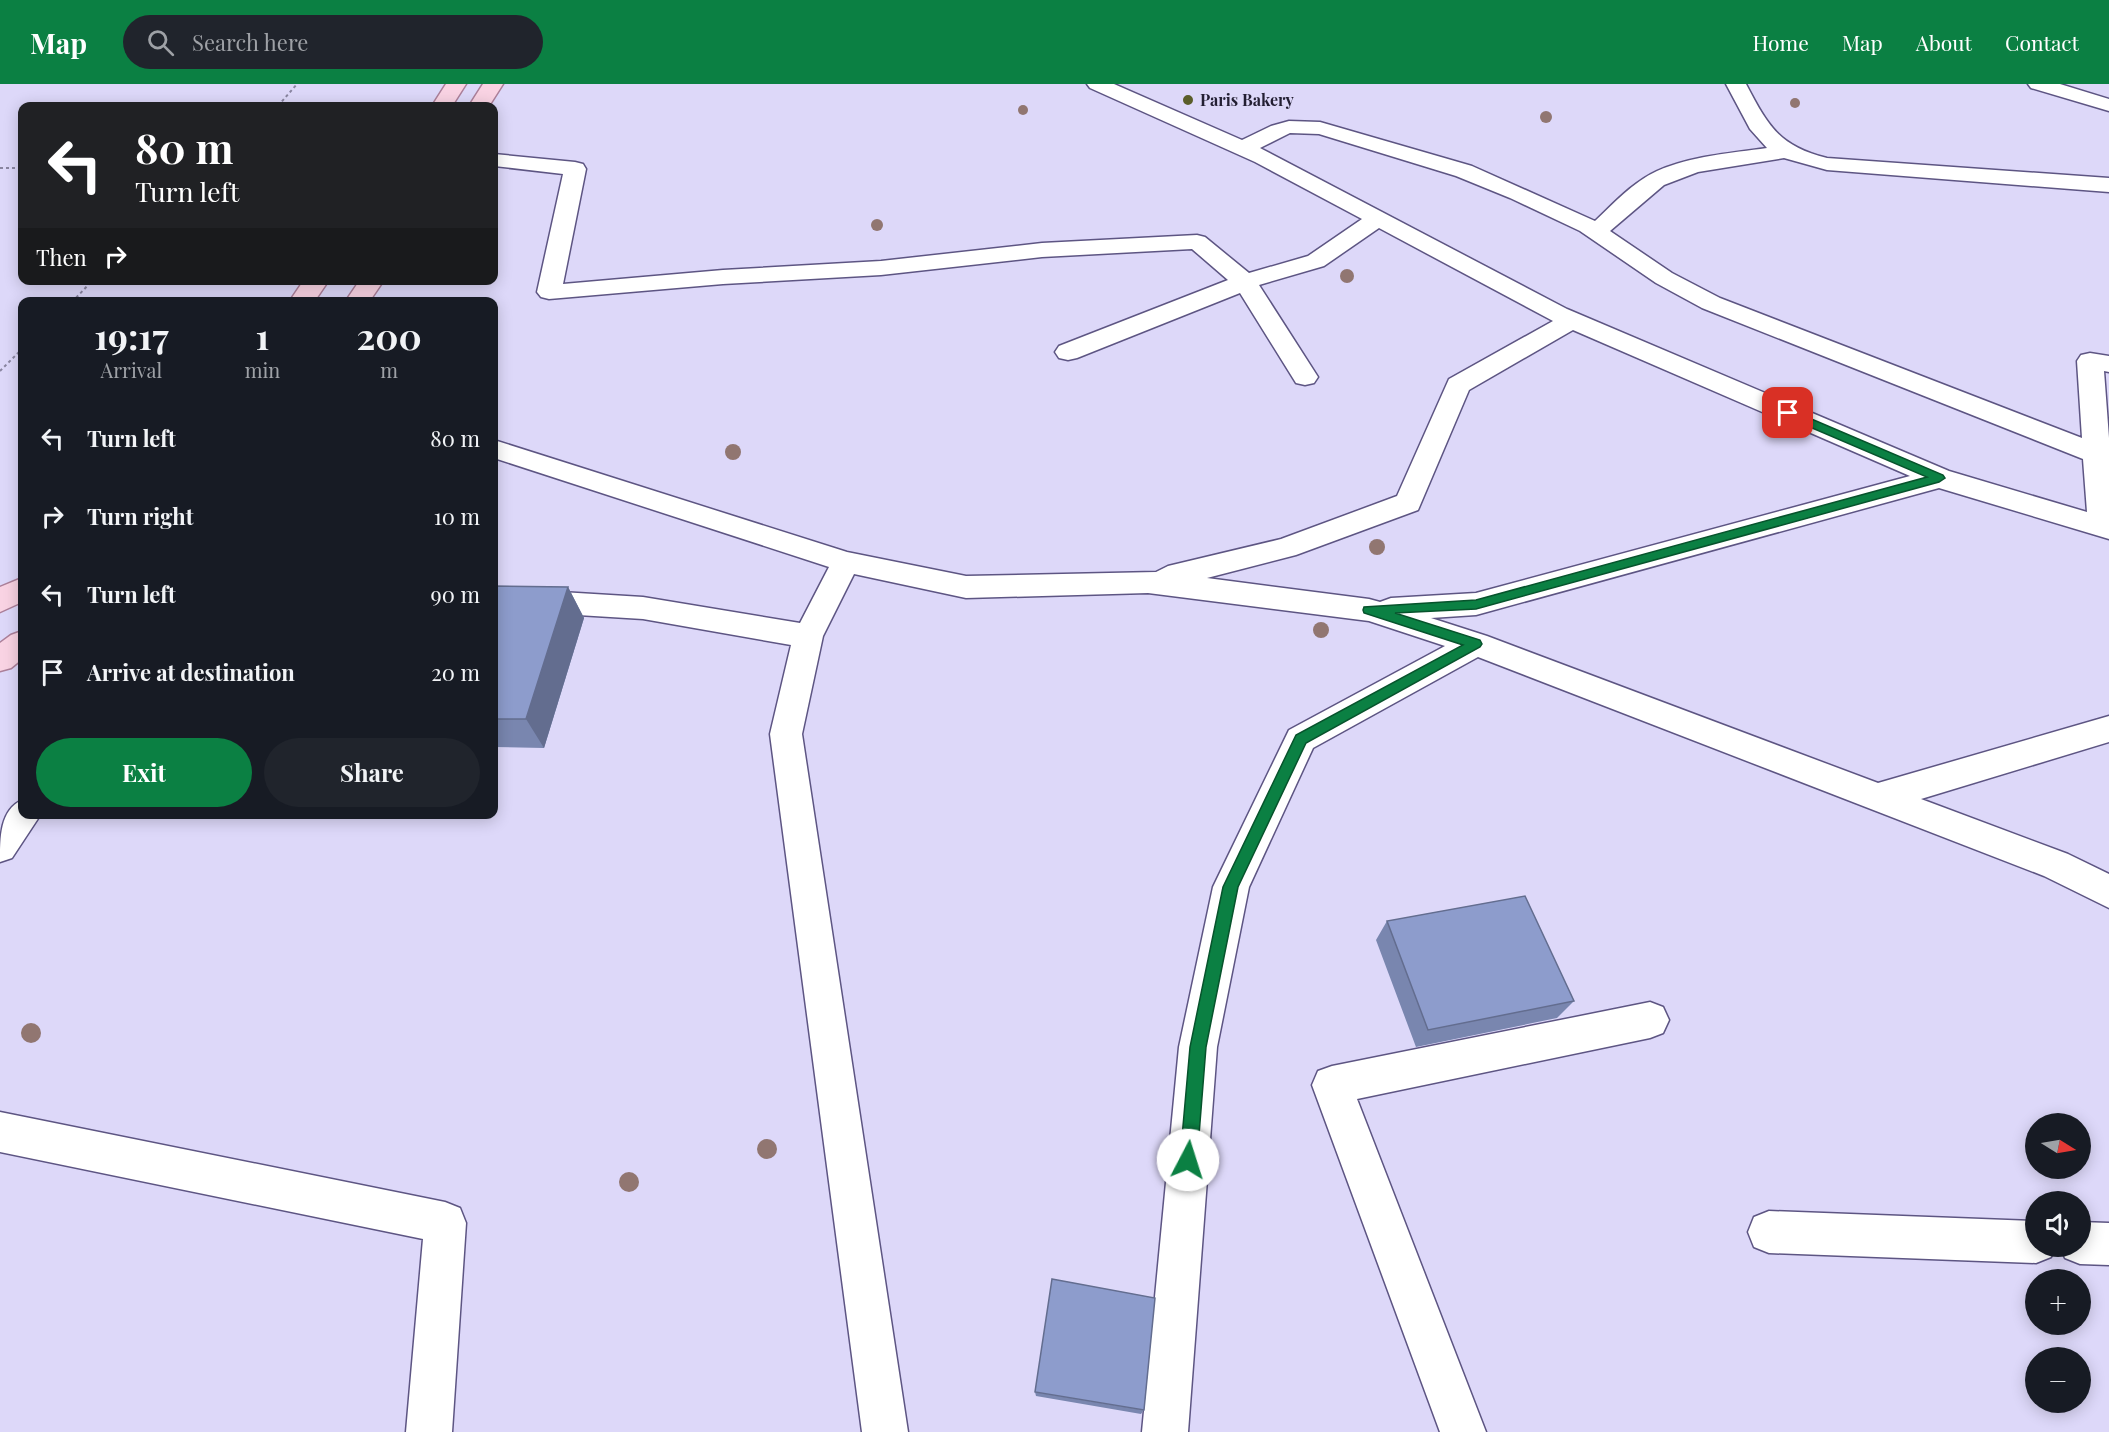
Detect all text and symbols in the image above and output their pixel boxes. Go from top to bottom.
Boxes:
search box [123,15,543,69]
text: Map [30,24,87,61]
icon: search [144,26,177,59]
text: Search here [192,27,308,57]
text: Home [1753,28,1809,56]
text: Map [1842,28,1883,56]
text: About [1916,28,1972,56]
text: Contact [2005,28,2079,56]
place label: Paris Bakery [1200,89,1294,110]
marker: Paris Bakery [1181,93,1195,107]
text: 80 m [135,119,233,175]
icon: left [36,126,114,204]
text: Turn left [135,173,239,209]
icon: right [99,240,132,273]
text: Then [36,242,87,272]
text: 19:17 [94,311,169,359]
text: 1 [256,311,269,359]
text: 200 [356,311,422,359]
text: Arrival [101,356,162,383]
text: min [245,356,280,383]
text: m [380,356,398,383]
pin [1762,387,1813,438]
icon: arrive [1771,396,1804,429]
icon: left [36,422,69,455]
text: Turn left [87,423,176,453]
text: 80 m [430,423,480,453]
icon: right [36,500,69,533]
text: Turn right [87,501,193,531]
text: 10 m [434,501,480,531]
icon: left [36,578,69,611]
text: Turn left [87,579,176,609]
text: 90 m [431,579,480,609]
icon: arrive [36,656,69,689]
text: Arrive at destination [87,657,295,687]
text: 20 m [431,657,480,687]
button: Exit [36,738,252,807]
button: Share [264,738,480,807]
north arrow [2025,1113,2091,1179]
map controls [2025,1113,2091,1413]
position arrow [1156,1128,1220,1192]
button: sound [2025,1191,2091,1257]
button: + [2025,1269,2091,1335]
button: − [2025,1347,2091,1413]

